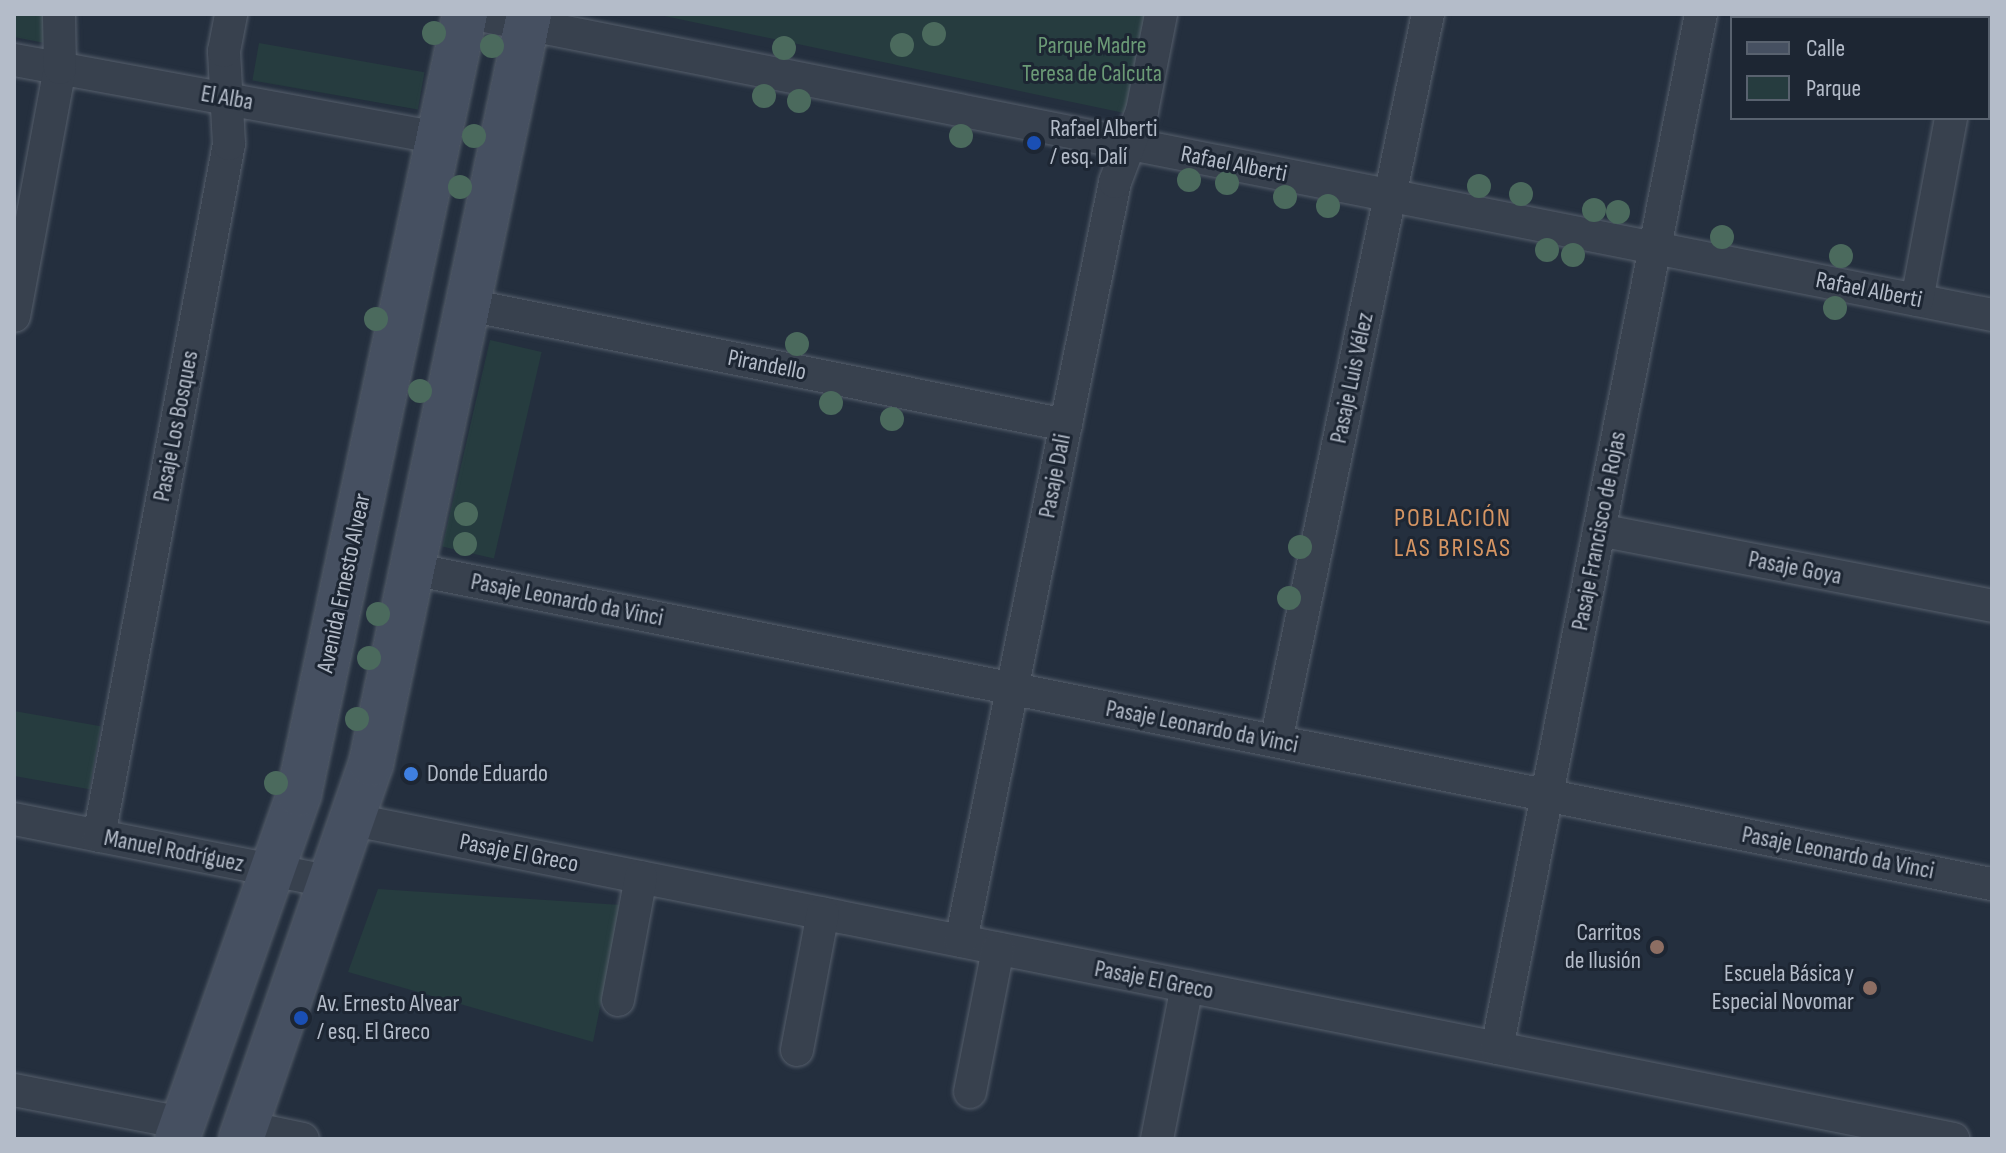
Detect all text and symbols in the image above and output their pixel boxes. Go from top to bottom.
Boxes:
legend [1730,16,1990,120]
park label: Parque Madre Teresa de Calcuta [1022,32,1162,88]
text: Calle [1806,34,1845,63]
text: Parque [1806,74,1861,103]
street label: El Alba [199,79,255,117]
place label: Rafael Alberti / esq. Dalí [1050,115,1157,171]
marker: Rafael Alberti / esq. Dalí [1025,134,1043,152]
street label: Rafael Alberti [1179,140,1289,188]
street label: Rafael Alberti [1814,266,1924,314]
street label: Pasaje Luis Vélez [1324,310,1380,446]
street label: Pirandello [725,343,809,387]
street label: Pasaje Los Bosques [147,348,205,504]
street label: Pasaje Francisco de Rojas [1566,429,1632,633]
street label: Pasaje Dali [1033,432,1077,520]
street label: Avenida Ernesto Alvear [311,491,377,675]
district label: POBLACIÓN LAS BRISAS [1394,503,1512,564]
street label: Pasaje Goya [1746,545,1844,591]
street label: Pasaje Leonardo da Vinci [468,567,666,633]
street label: Pasaje Leonardo da Vinci [1103,694,1301,760]
place label: Donde Eduardo [427,760,548,788]
marker: Donde Eduardo [402,765,420,783]
street label: Pasaje Leonardo da Vinci [1739,820,1937,886]
street label: Manuel Rodríguez [102,823,246,879]
street label: Pasaje El Greco [457,827,581,879]
place label: Carritos de Ilusión [1565,919,1641,975]
marker: Carritos de Ilusión [1648,938,1666,956]
street label: Pasaje El Greco [1092,954,1216,1006]
place label: Escuela Básica y Especial Novomar [1712,960,1854,1016]
marker: Escuela Básica y Especial Novomar [1861,979,1879,997]
place label: Av. Ernesto Alvear / esq. El Greco [317,990,459,1046]
marker: Av. Ernesto Alvear / esq. El Greco [292,1009,310,1027]

